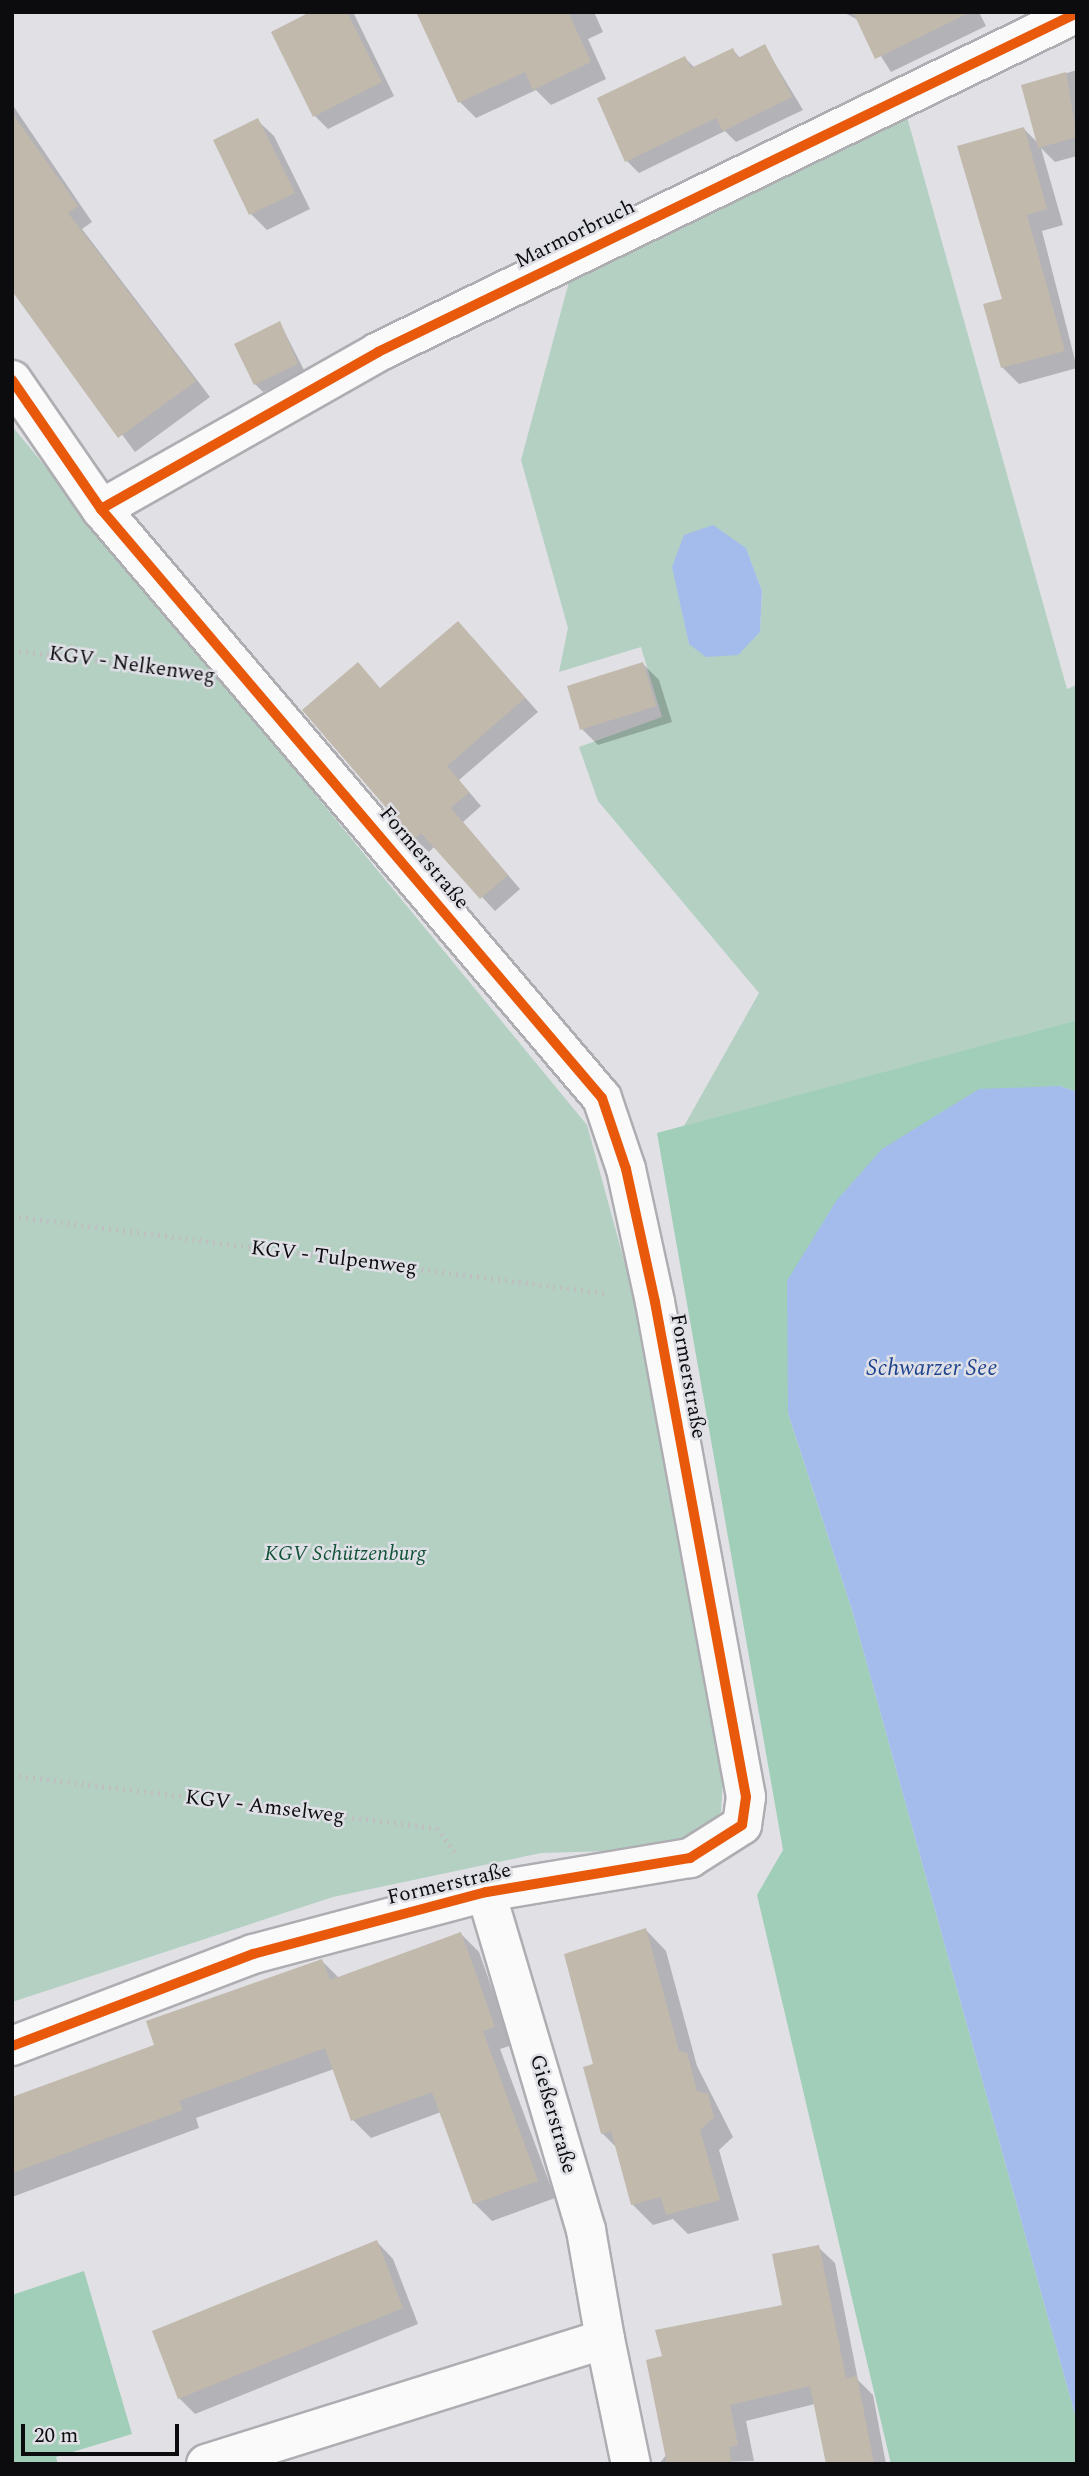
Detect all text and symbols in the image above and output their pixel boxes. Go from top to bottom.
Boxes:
street label: Marmorbruch [511,194,639,274]
street label: KGV - Nelkenweg [47,641,217,689]
street label: Formerstraße [374,801,474,915]
street label: KGV - Tulpenweg [249,1235,419,1281]
street label: Formerstraße [665,1311,711,1441]
water label: Schwarzer See [867,1355,997,1383]
park label: KGV Schützenburg [264,1541,426,1567]
street label: KGV - Amselweg [184,1785,346,1829]
street label: Formerstraße [384,1857,514,1911]
street label: Gießerstraße [524,2052,582,2176]
scale bar [24,2410,182,2454]
text: 20 m [34,2420,78,2452]

